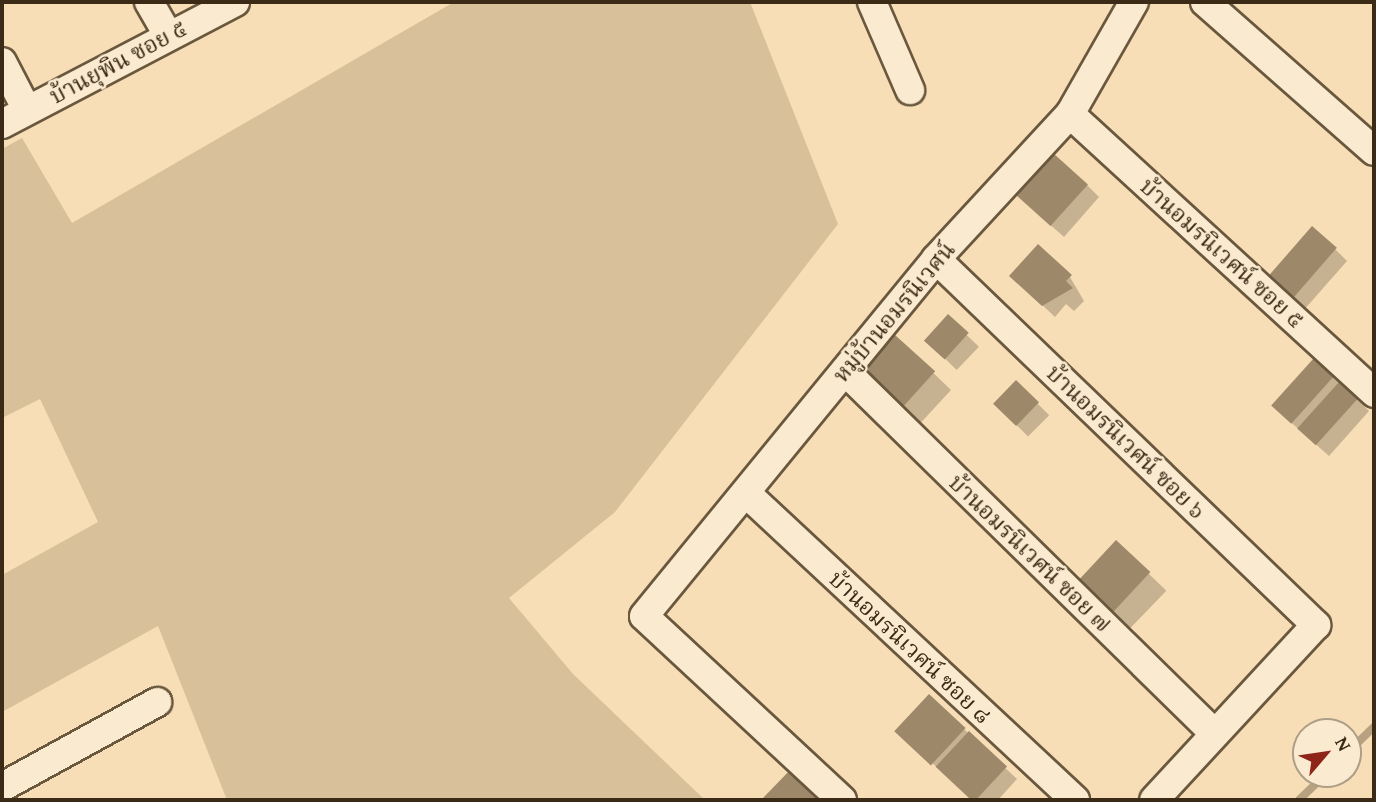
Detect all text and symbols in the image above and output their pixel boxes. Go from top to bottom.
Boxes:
street label: บ้านยุพิน ซอย ๕ [45,14,191,110]
street label: บ้านอมรนิเวศน์ ซอย ๕ [1134,172,1310,334]
street label: หมู่บ้านอมรนิเวศน์ [827,236,961,388]
street label: บ้านอมรนิเวศน์ ซอย ๖ [1041,359,1211,525]
street label: บ้านอมรนิเวศน์ ซอย ๗ [943,469,1117,637]
street label: บ้านอมรนิเวศน์ ซอย ๘ [823,565,997,729]
north arrow [1292,718,1362,788]
text: N [1328,731,1359,756]

